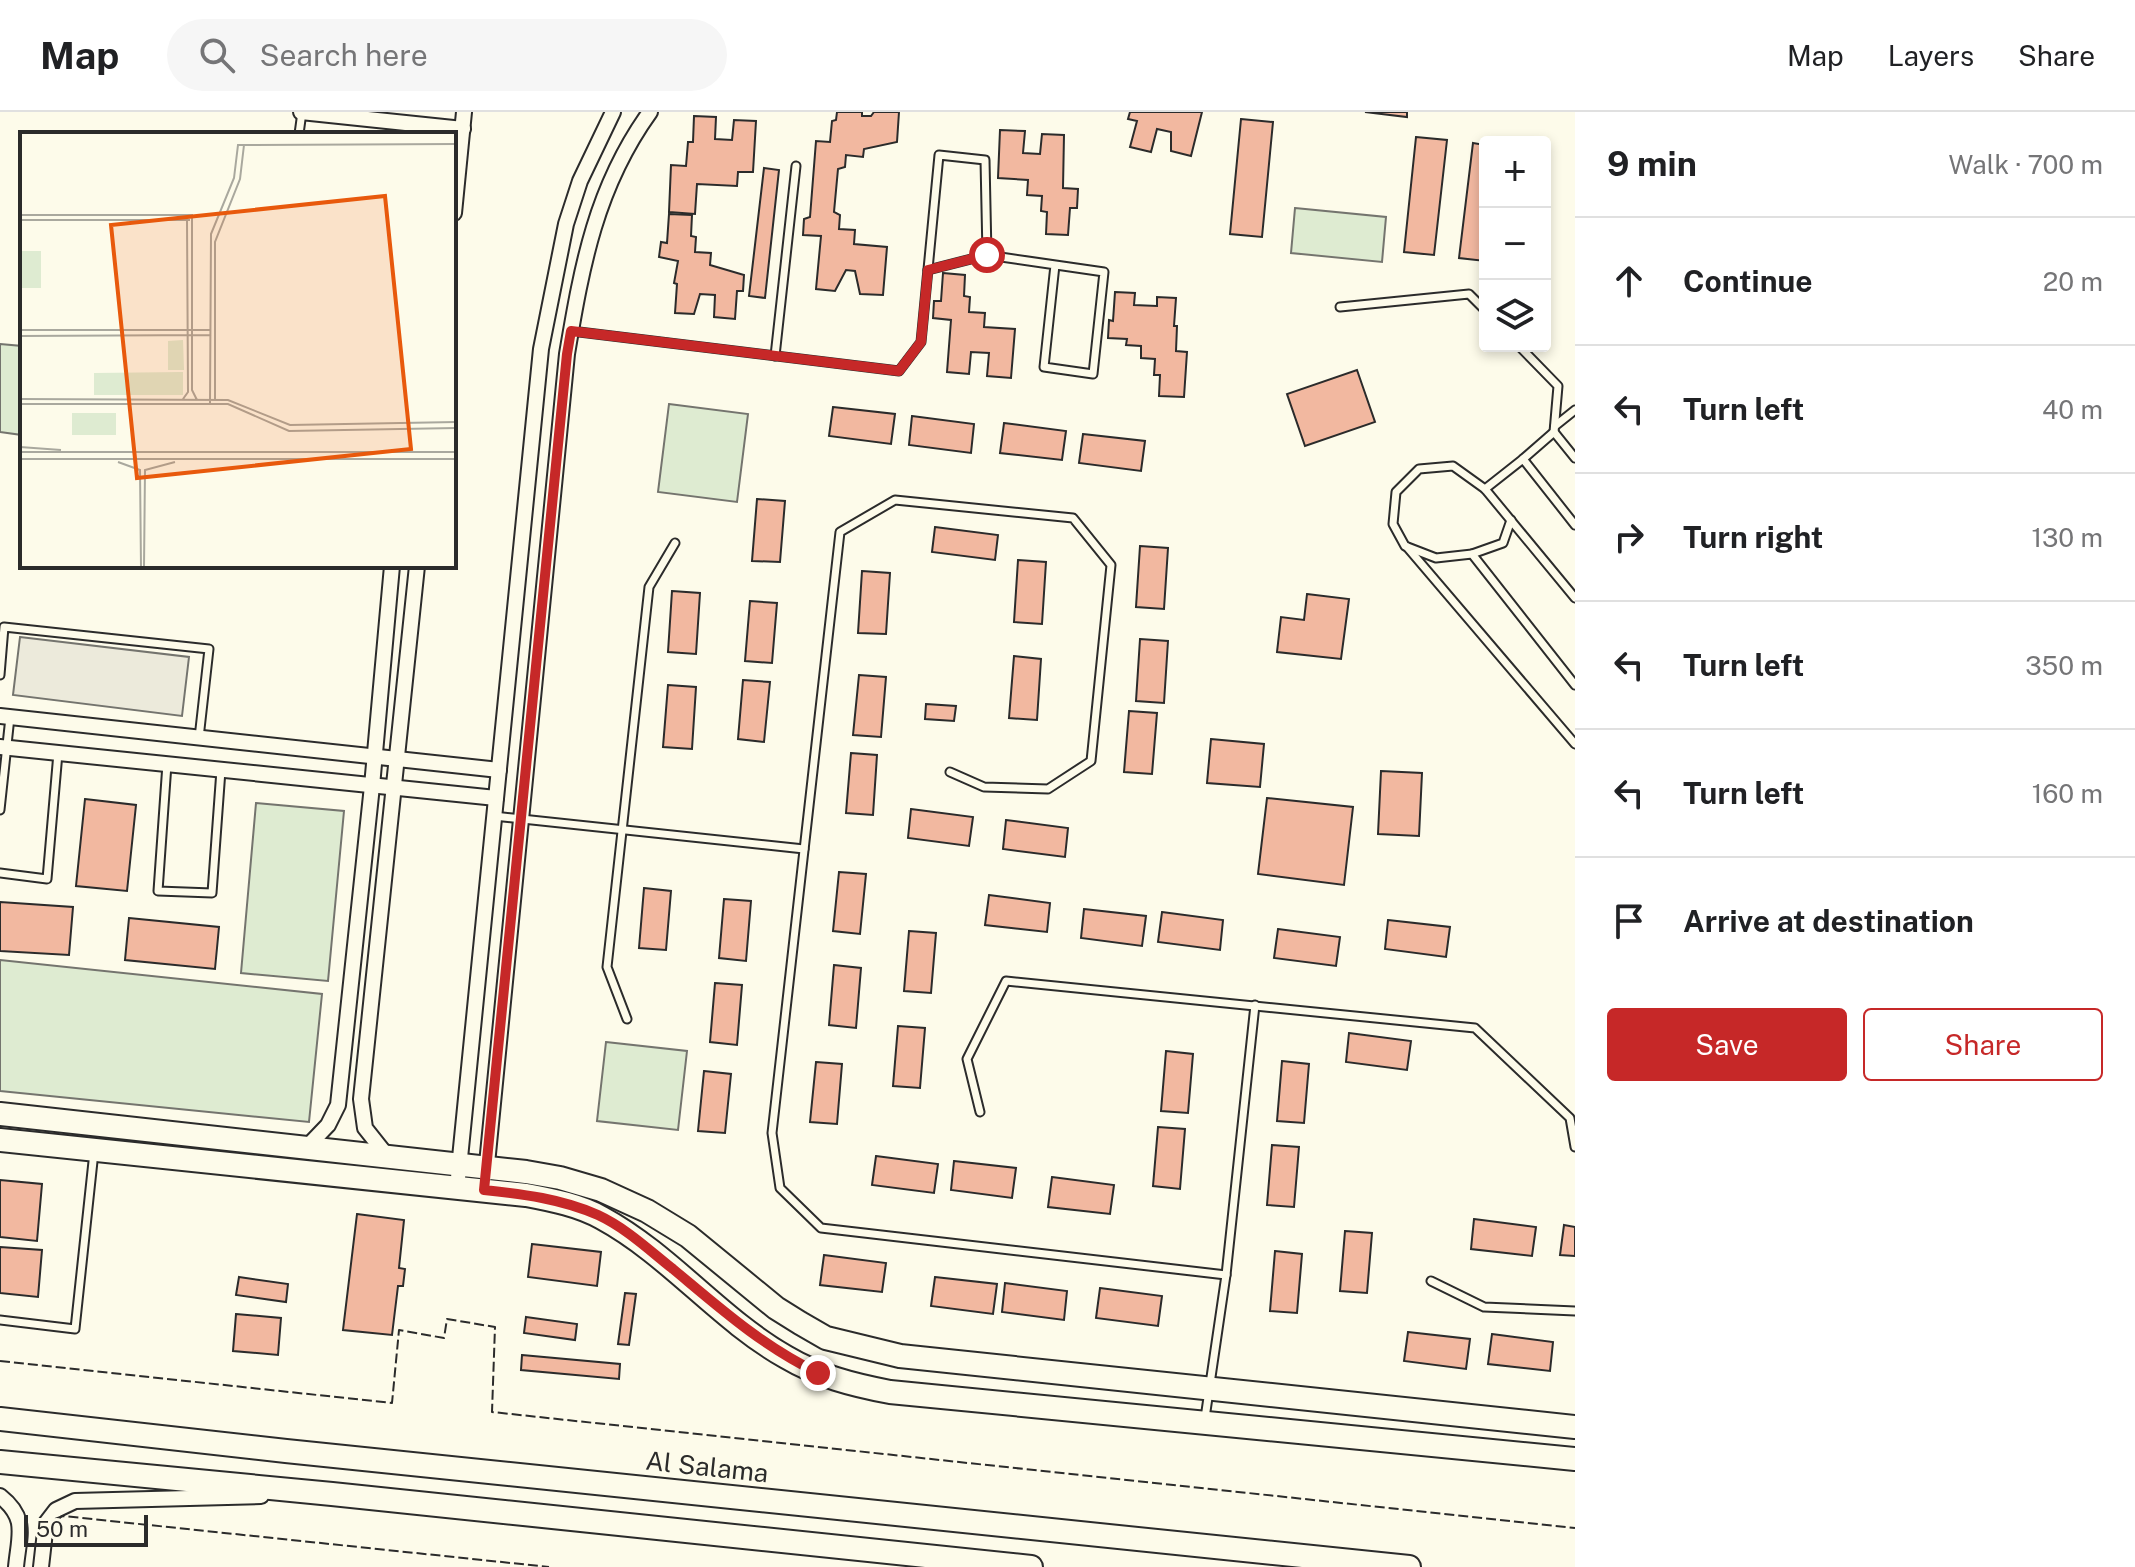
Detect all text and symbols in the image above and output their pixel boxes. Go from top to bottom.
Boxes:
search box [167,19,727,91]
text: Map [40,33,119,78]
icon: search [195,33,239,77]
text: Search here [259,37,428,73]
text: Map [1787,39,1844,72]
text: Layers [1888,39,1974,72]
text: Share [2018,39,2095,72]
inset map [20,132,456,568]
map controls [1479,136,1551,352]
button: + [1479,136,1551,208]
text: 9 min [1607,144,1697,184]
text: Walk · 700 m [1949,149,2103,180]
button: − [1479,208,1551,280]
route start [969,237,1005,273]
icon: ahead [1607,259,1651,303]
text: Continue [1683,263,1813,299]
text: 20 m [2043,266,2103,297]
button: layers [1479,280,1551,352]
icon: left [1607,387,1651,431]
text: Turn left [1683,391,1804,427]
text: 40 m [2042,394,2103,425]
icon: right [1607,515,1651,559]
text: Turn right [1683,519,1823,555]
text: 130 m [2031,522,2103,553]
icon: left [1607,643,1651,687]
text: Turn left [1683,647,1804,683]
text: 350 m [2025,650,2103,681]
icon: left [1607,771,1651,815]
text: Turn left [1683,775,1804,811]
text: 160 m [2032,778,2103,809]
icon: arrive [1607,899,1651,943]
text: Arrive at destination [1683,903,1974,939]
button: Save [1607,1008,1847,1081]
button: Share [1863,1008,2103,1081]
route end [800,1355,836,1391]
street label: Al Salama [644,1445,770,1488]
scale bar [24,1511,148,1547]
text: 50 m [36,1516,88,1542]

